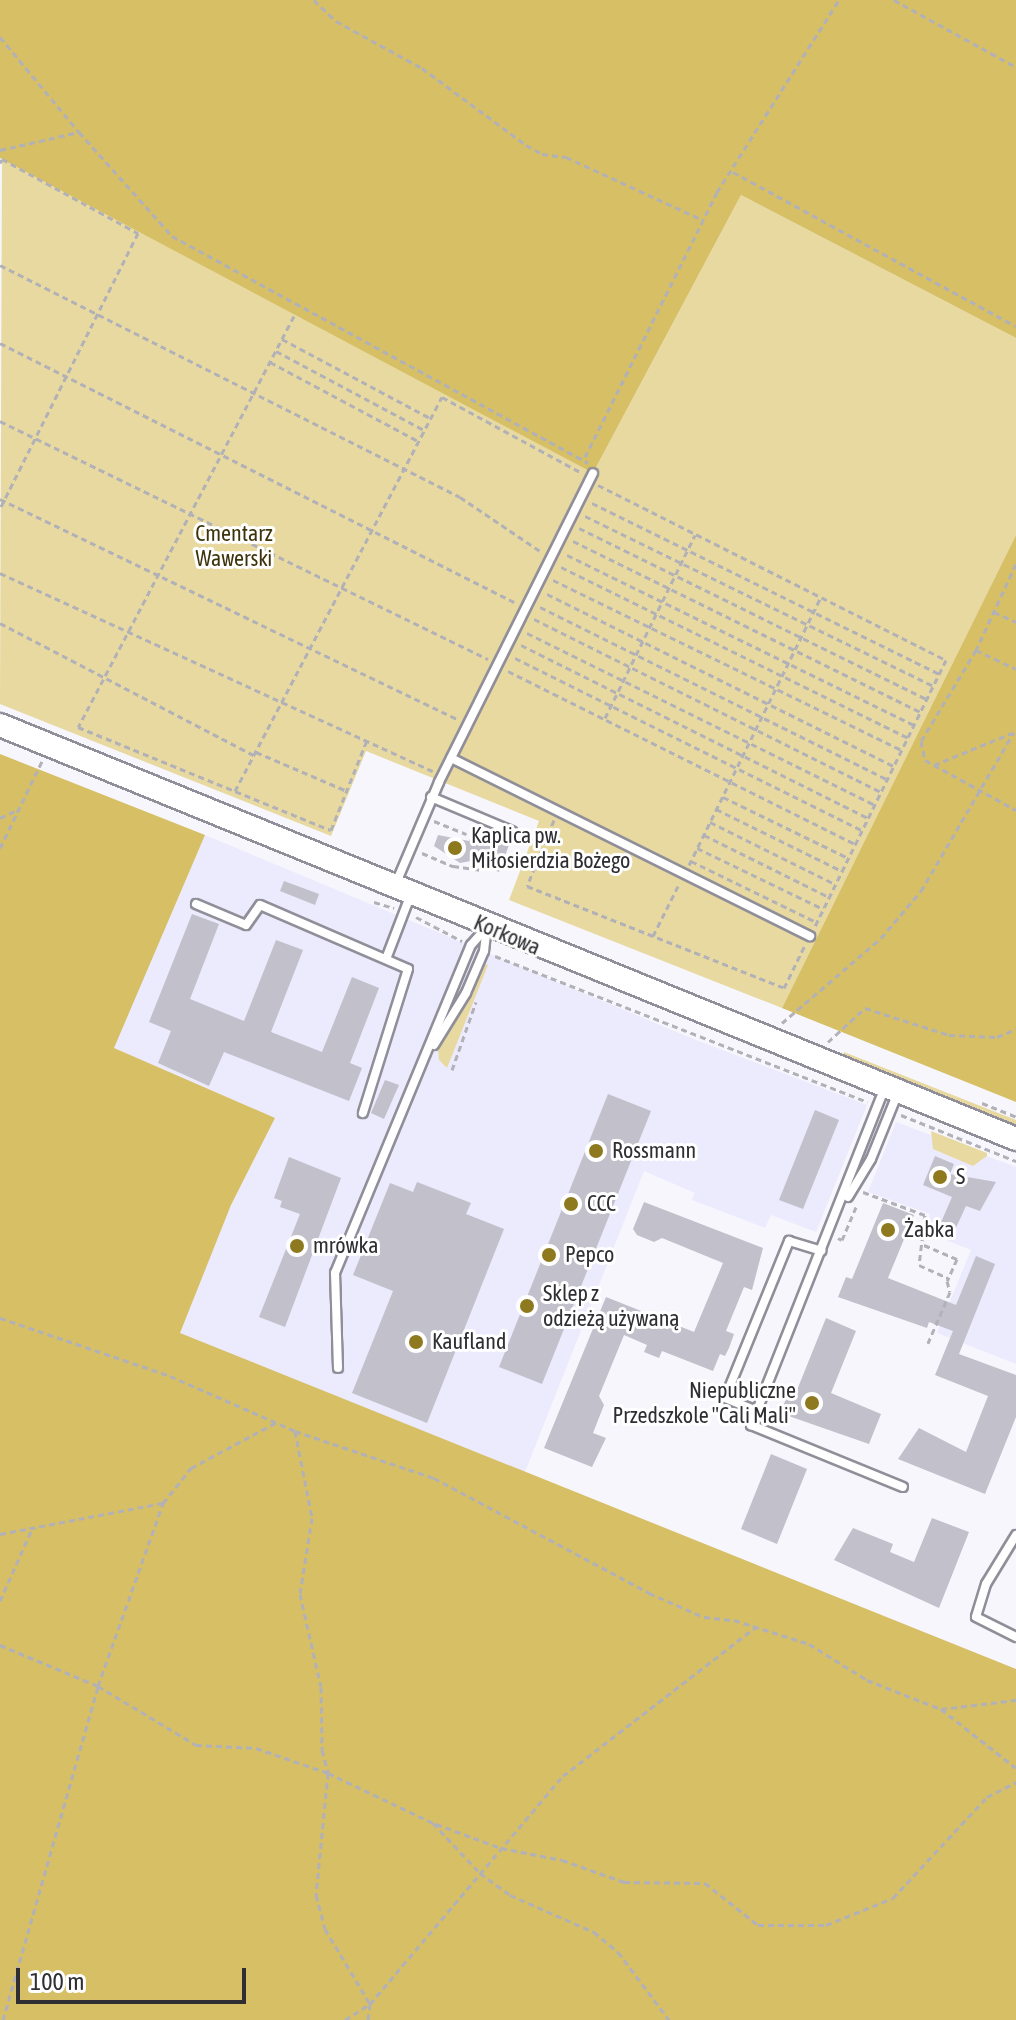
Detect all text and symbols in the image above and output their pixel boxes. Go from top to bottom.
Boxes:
park label: Cmentarz Wawerski [195,520,273,572]
place label: Kaplica pw. Miłosierdzia Bożego [471,822,630,874]
marker: Kaplica pw. Miłosierdzia Bożego [446,839,464,857]
street label: Korkowa [470,909,544,961]
place label: Rossmann [612,1138,696,1164]
marker: Rossmann [587,1142,605,1160]
place label: S [956,1164,965,1190]
marker: S [931,1168,949,1186]
place label: CCC [587,1191,616,1217]
marker: CCC [562,1195,580,1213]
place label: Żabka [904,1217,954,1243]
marker: Żabka [879,1221,897,1239]
place label: mrówka [313,1233,378,1259]
marker: mrówka [288,1237,306,1255]
place label: Pepco [565,1242,614,1268]
marker: Pepco [540,1246,558,1264]
place label: Sklep z odzieżą używaną [543,1280,680,1332]
marker: Sklep z odzieżą używaną [518,1297,536,1315]
place label: Kaufland [432,1329,506,1355]
marker: Kaufland [407,1333,425,1351]
place label: Niepubliczne Przedszkole "Cali Mali" [613,1377,796,1428]
marker: Niepubliczne Przedszkole "Cali Mali" [803,1394,821,1412]
scale bar [20,1952,250,2002]
text: 100 m [30,1968,84,1995]

